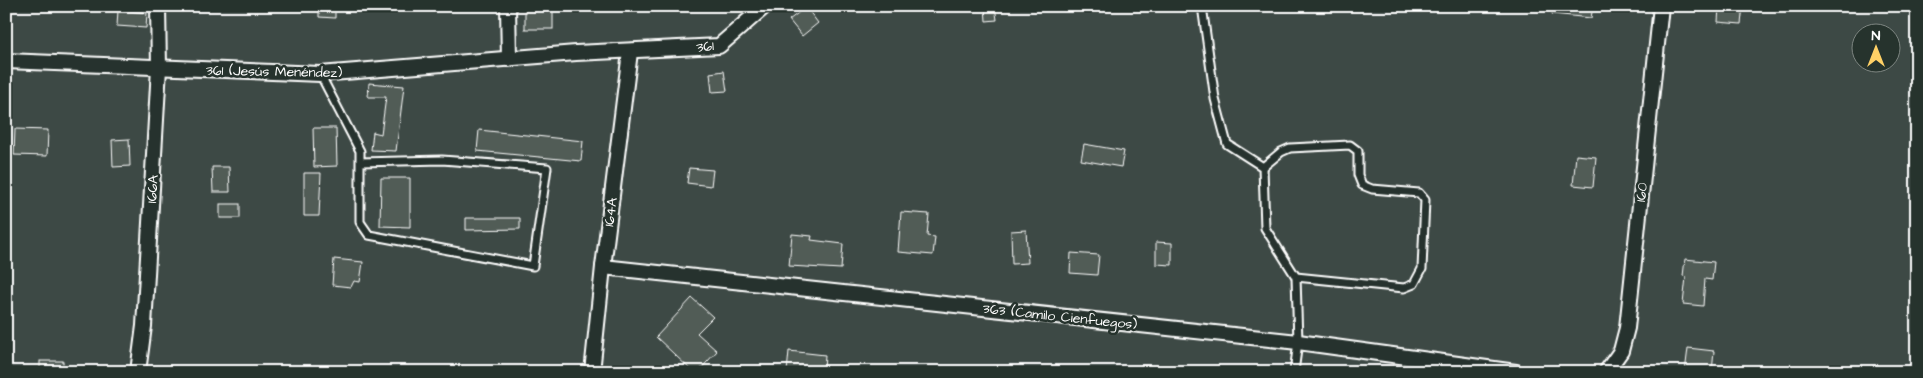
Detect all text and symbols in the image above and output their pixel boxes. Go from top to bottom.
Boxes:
north arrow [1850,22,1900,72]
text: N [1872,26,1881,46]
street label: 361 [695,36,715,58]
street label: 361 (Jesús Menéndez) [206,61,342,83]
street label: 166A [142,174,164,204]
street label: 160 [1631,181,1653,203]
street label: 164A [599,196,623,228]
street label: 363 (Camilo Cienfuegos) [982,299,1138,335]

